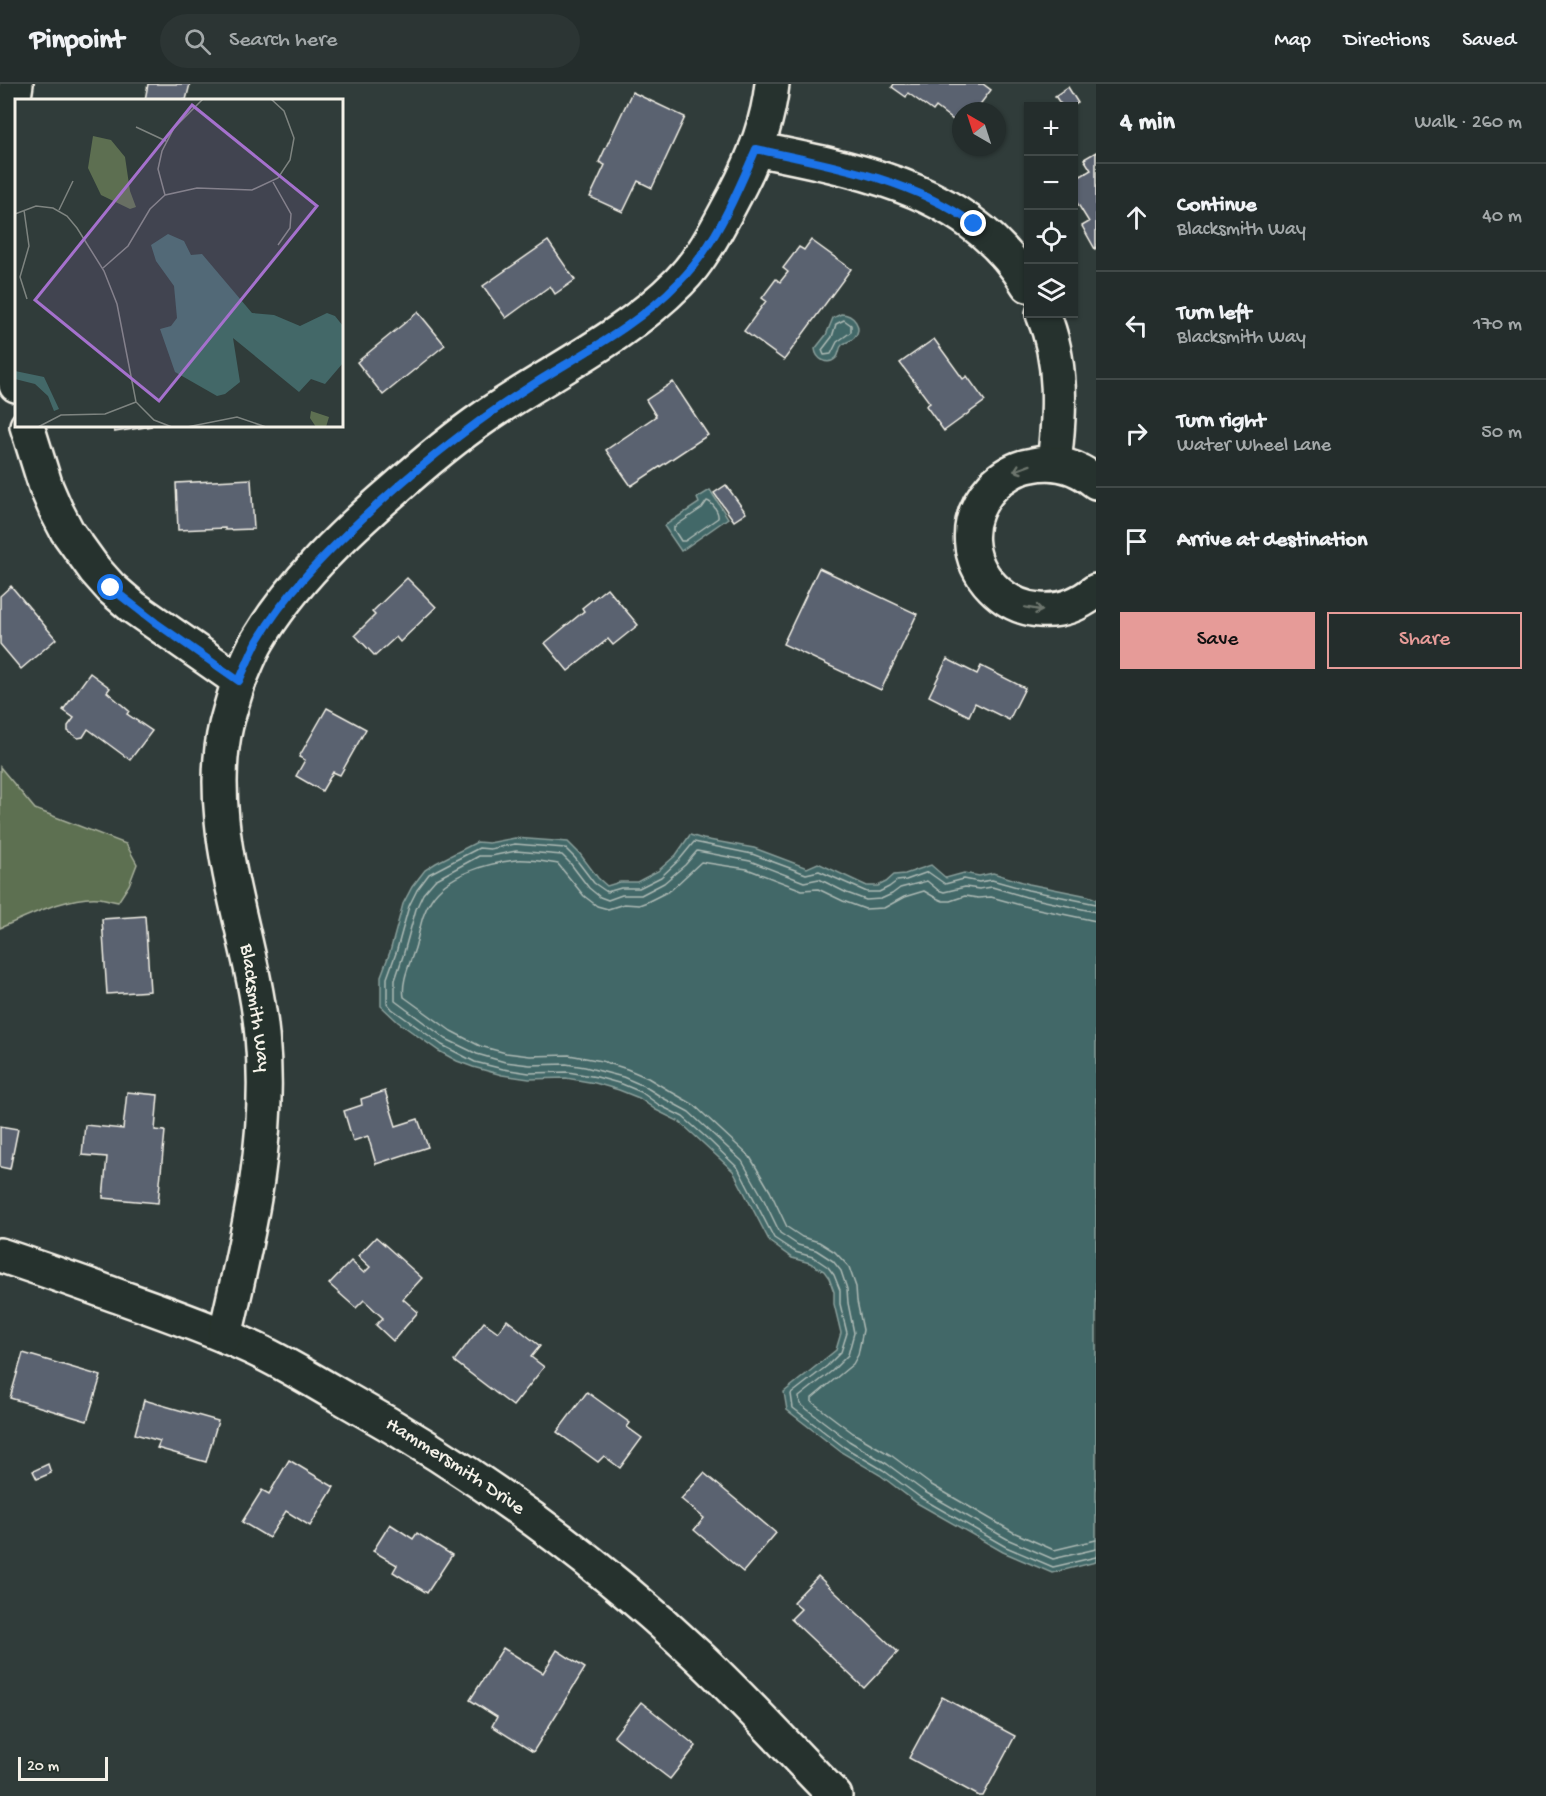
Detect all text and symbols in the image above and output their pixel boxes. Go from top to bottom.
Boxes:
search box [160,14,580,68]
text: Pinpoint [30,25,124,58]
icon: search [181,25,214,58]
text: Search here [229,28,337,54]
text: Map [1274,29,1311,54]
text: Directions [1344,29,1429,54]
text: Saved [1462,29,1516,54]
inset map [15,99,344,428]
north arrow [952,102,1006,156]
map controls [1024,102,1078,318]
button: + [1024,102,1078,156]
text: 4 min [1120,108,1175,139]
text: Walk · 260 m [1415,112,1522,135]
button: − [1024,156,1078,210]
text: Continue [1177,193,1257,219]
icon: ahead [1120,201,1153,234]
text: 40 m [1482,206,1522,229]
route end [960,210,986,236]
button: locate [1024,210,1078,264]
text: Blacksmith Way [1177,219,1306,242]
button: layers [1024,264,1078,318]
text: Turn left [1177,301,1251,327]
icon: left [1120,309,1153,342]
text: 170 m [1473,314,1522,337]
text: Blacksmith Way [1177,327,1306,350]
text: Turn right [1177,409,1265,435]
icon: right [1120,417,1153,450]
text: 50 m [1481,422,1522,445]
text: Water Wheel Lane [1177,435,1331,458]
one-way arrow [1013,463,1032,474]
icon: arrive [1120,525,1153,558]
text: Arrive at destination [1177,528,1367,554]
route start [97,574,123,600]
one-way arrow [1024,604,1043,615]
button: Save [1120,612,1315,669]
button: Share [1327,612,1522,669]
street label: Blacksmith Way [234,942,274,1074]
street label: Hammersmith Drive [381,1413,529,1521]
scale bar [18,1754,108,1782]
text: 20 m [27,1758,59,1777]

